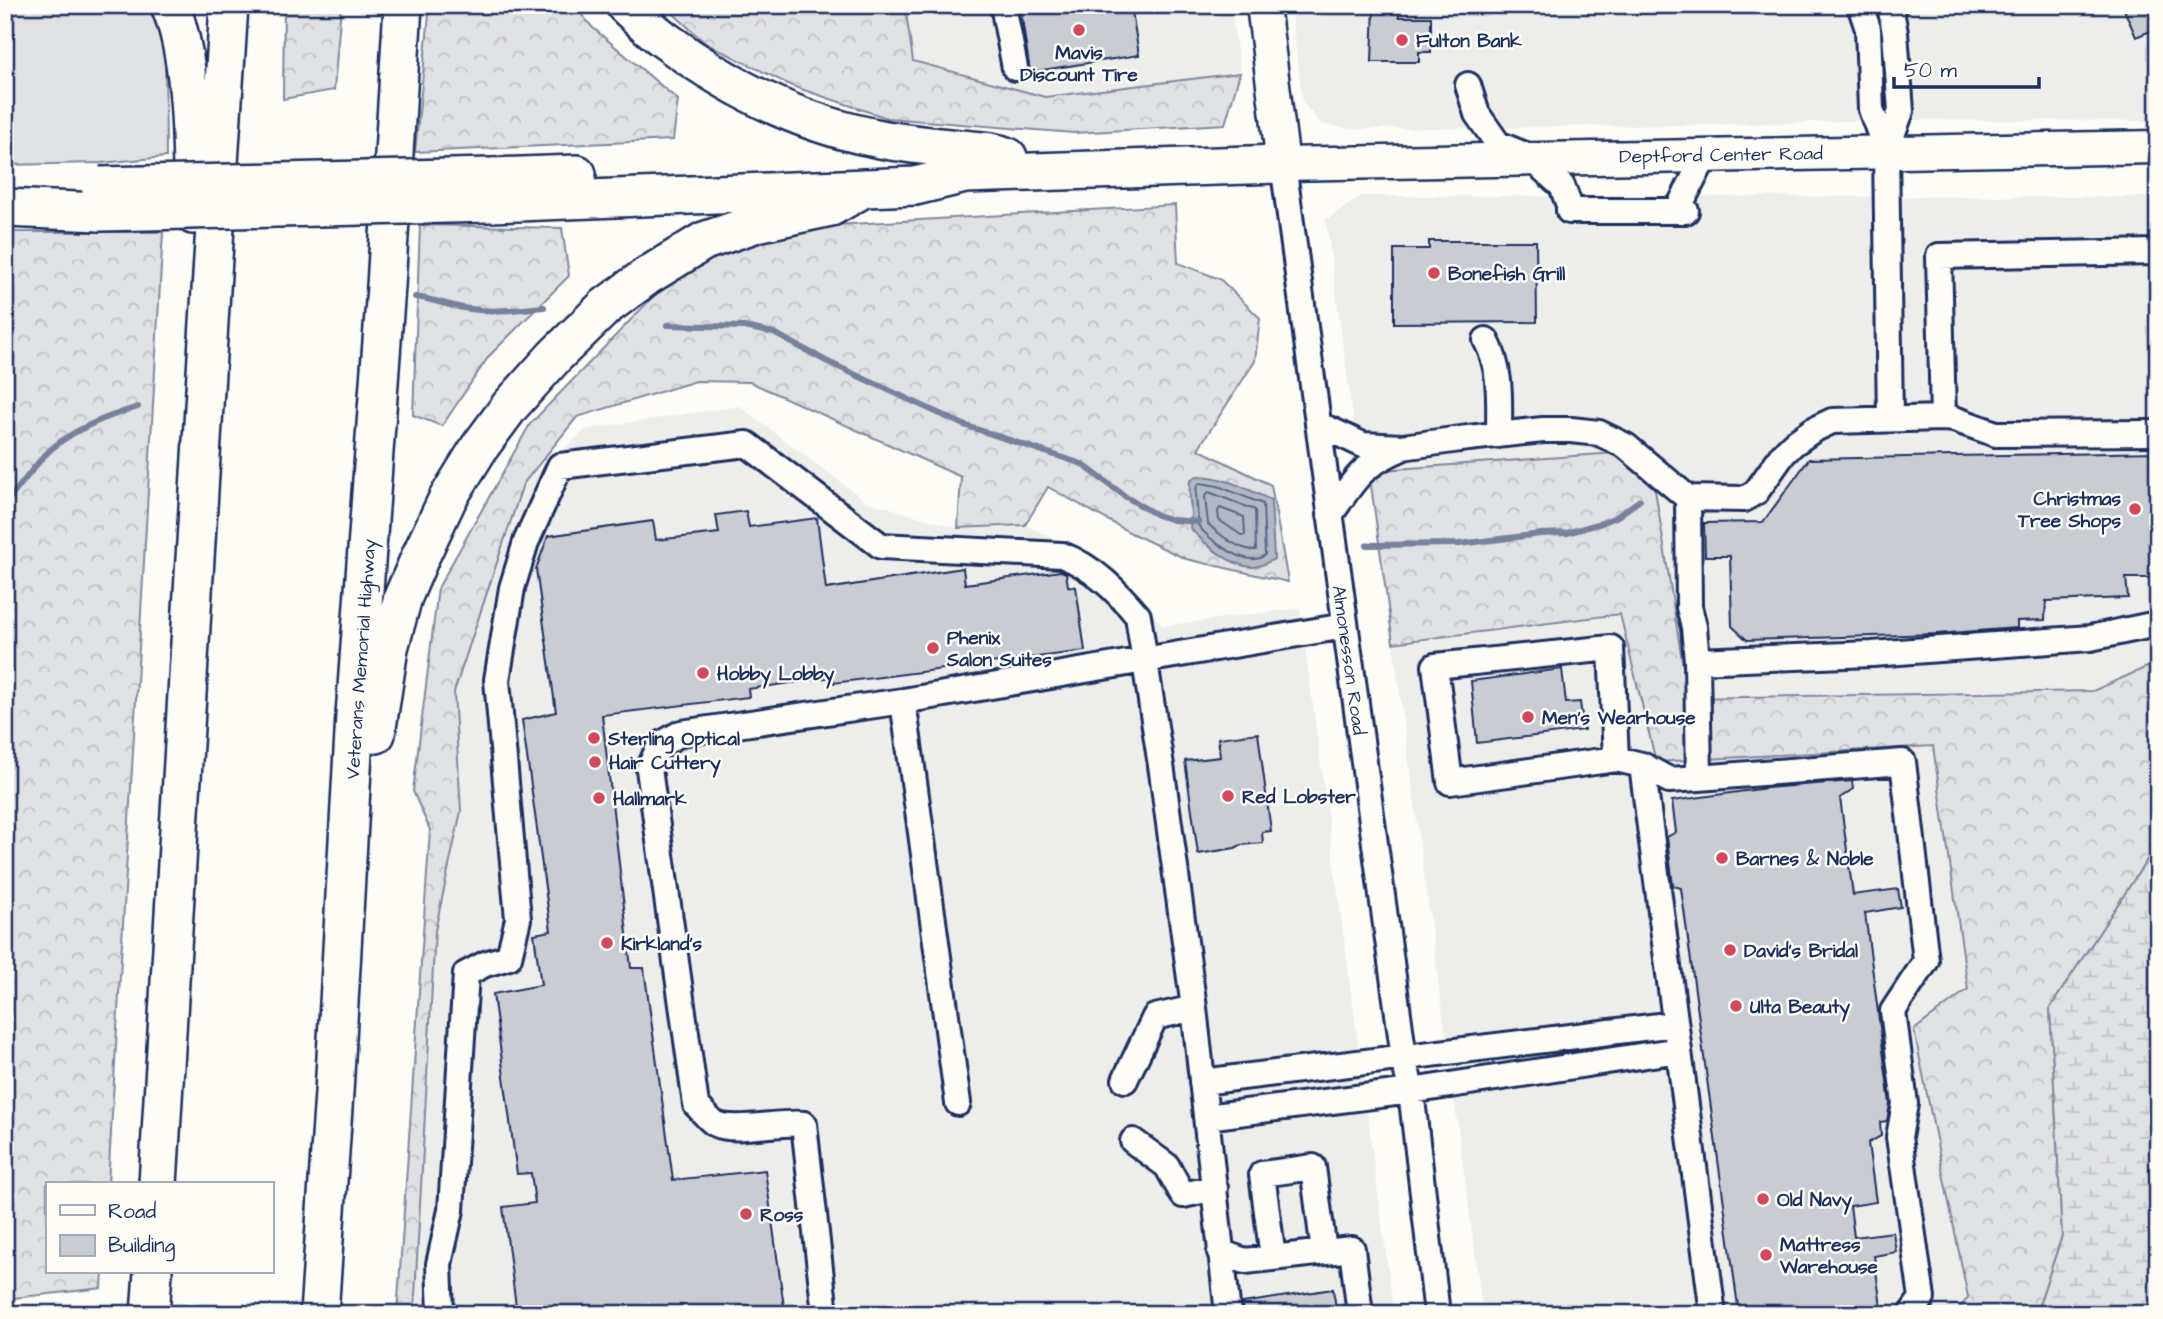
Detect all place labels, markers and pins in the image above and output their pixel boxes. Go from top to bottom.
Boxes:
marker: Mavis Discount Tire [1071,22,1087,38]
place label: Fulton Bank [1416,28,1522,55]
marker: Fulton Bank [1394,32,1410,48]
place label: Mavis Discount Tire [1020,40,1138,89]
place label: Bonefish Grill [1448,261,1565,288]
marker: Bonefish Grill [1426,265,1442,281]
place label: Christmas Tree Shops [2017,486,2121,535]
marker: Christmas Tree Shops [2127,501,2143,517]
place label: Phenix Salon Suites [946,625,1052,674]
marker: Phenix Salon Suites [925,640,941,656]
place label: Hobby Lobby [717,661,835,689]
marker: Hobby Lobby [695,665,711,681]
place label: Men's Wearhouse [1542,705,1696,732]
marker: Men's Wearhouse [1520,709,1536,725]
place label: Sterling Optical [607,726,740,754]
marker: Sterling Optical [586,730,602,746]
place label: Hair Cuttery [609,750,721,778]
marker: Hair Cuttery [587,754,603,770]
place label: Red Lobster [1242,784,1356,811]
place label: Hallmark [613,786,687,813]
marker: Red Lobster [1220,788,1236,804]
marker: Hallmark [591,790,607,806]
place label: Barnes & Noble [1736,846,1874,873]
marker: Barnes & Noble [1714,850,1730,866]
place label: Kirkland's [621,931,703,958]
marker: Kirkland's [599,935,615,951]
place label: David's Bridal [1744,938,1858,965]
marker: David's Bridal [1722,942,1738,958]
place label: Ulta Beauty [1750,994,1850,1022]
marker: Ulta Beauty [1728,998,1744,1014]
place label: Old Navy [1777,1187,1852,1215]
marker: Old Navy [1755,1191,1771,1207]
place label: Ross [760,1202,804,1229]
marker: Ross [738,1206,754,1222]
place label: Mattress Warehouse [1779,1232,1879,1281]
marker: Mattress Warehouse [1758,1247,1774,1263]

